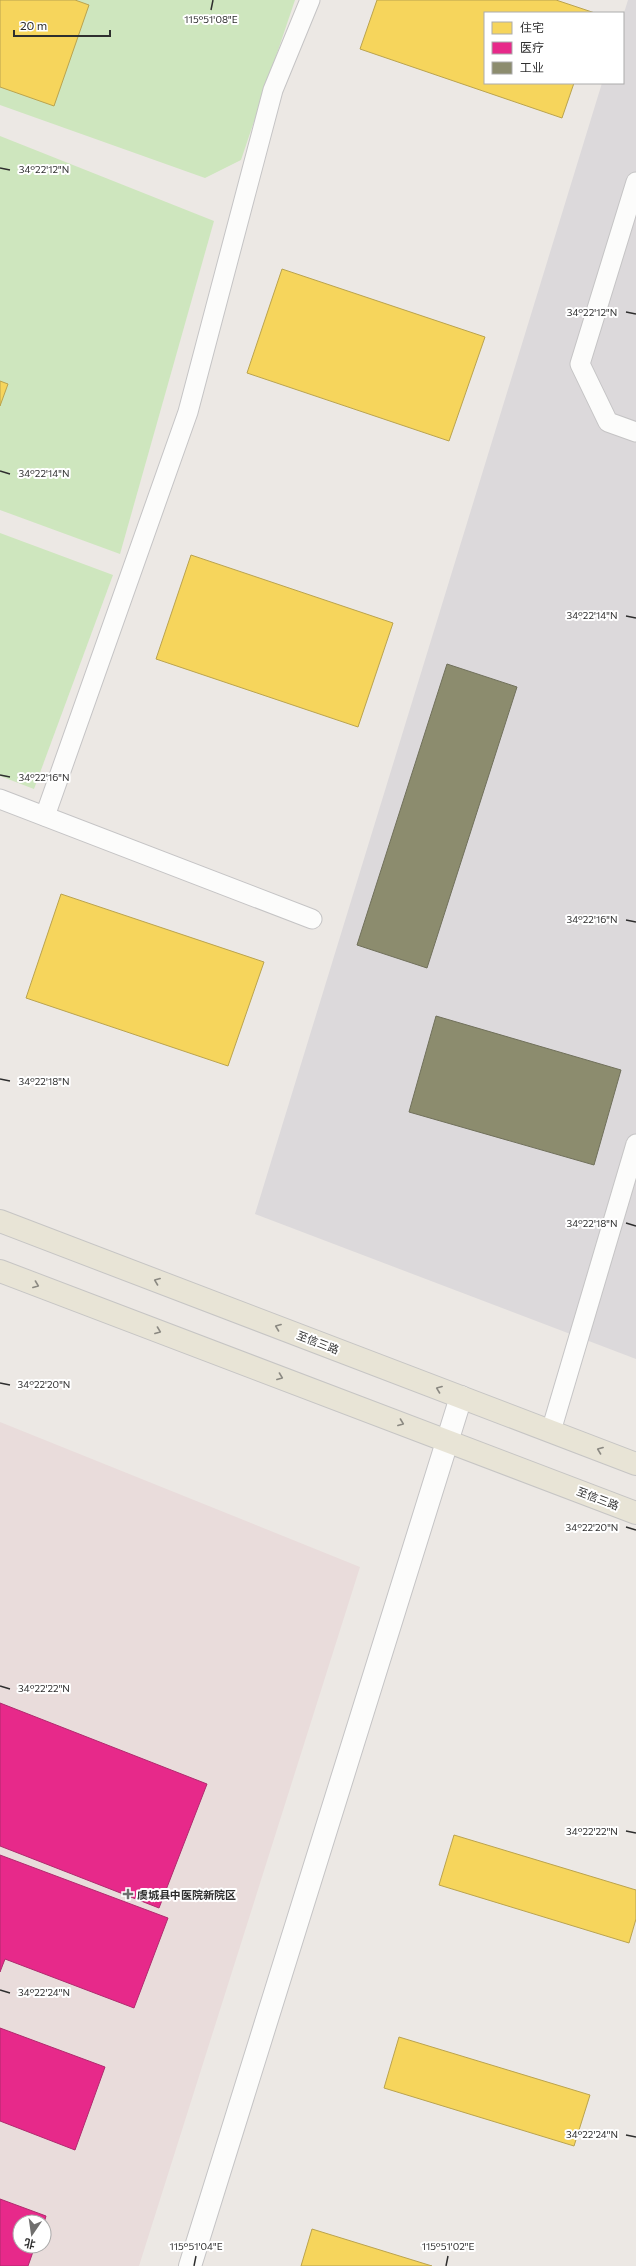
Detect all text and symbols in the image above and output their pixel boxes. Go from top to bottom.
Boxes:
scale bar [14,12,110,38]
legend [484,12,624,84]
text: 115°51'08"E [184,13,238,25]
text: 20 m [20,18,47,32]
text: 住宅 [520,20,544,34]
text: 医疗 [520,40,544,54]
text: 工业 [520,60,544,74]
text: 34°22'12"N [19,163,69,175]
text: 34°22'12"N [567,306,617,318]
text: 34°22'14"N [18,467,70,479]
text: 34°22'14"N [566,609,618,621]
text: 34°22'16"N [18,771,70,783]
text: 34°22'16"N [566,913,618,925]
text: 34°22'18"N [18,1075,70,1087]
text: 34°22'18"N [566,1217,618,1229]
one-way arrow [153,1277,160,1285]
one-way arrow [33,1281,40,1289]
one-way arrow [275,1324,282,1332]
one-way arrow [154,1327,161,1335]
street label: 至信三路 [295,1328,341,1356]
one-way arrow [276,1373,283,1381]
text: 34°22'20"N [18,1378,70,1390]
one-way arrow [435,1385,442,1393]
one-way arrow [398,1419,405,1427]
one-way arrow [596,1447,603,1455]
street label: 至信三路 [575,1484,621,1512]
text: 34°22'20"N [566,1521,618,1533]
text: 34°22'22"N [18,1682,70,1694]
text: 34°22'22"N [566,1825,618,1837]
marker: 虞城县中医院新院区 [122,1888,134,1900]
place label: 虞城县中医院新院区 [137,1888,236,1901]
text: 34°22'24"N [18,1986,70,1998]
text: 34°22'24"N [566,2128,618,2140]
north arrow [12,2214,52,2254]
text: 北 [23,2237,36,2252]
text: 115°51'04"E [169,2240,223,2252]
text: 115°51'02"E [422,2240,474,2252]

